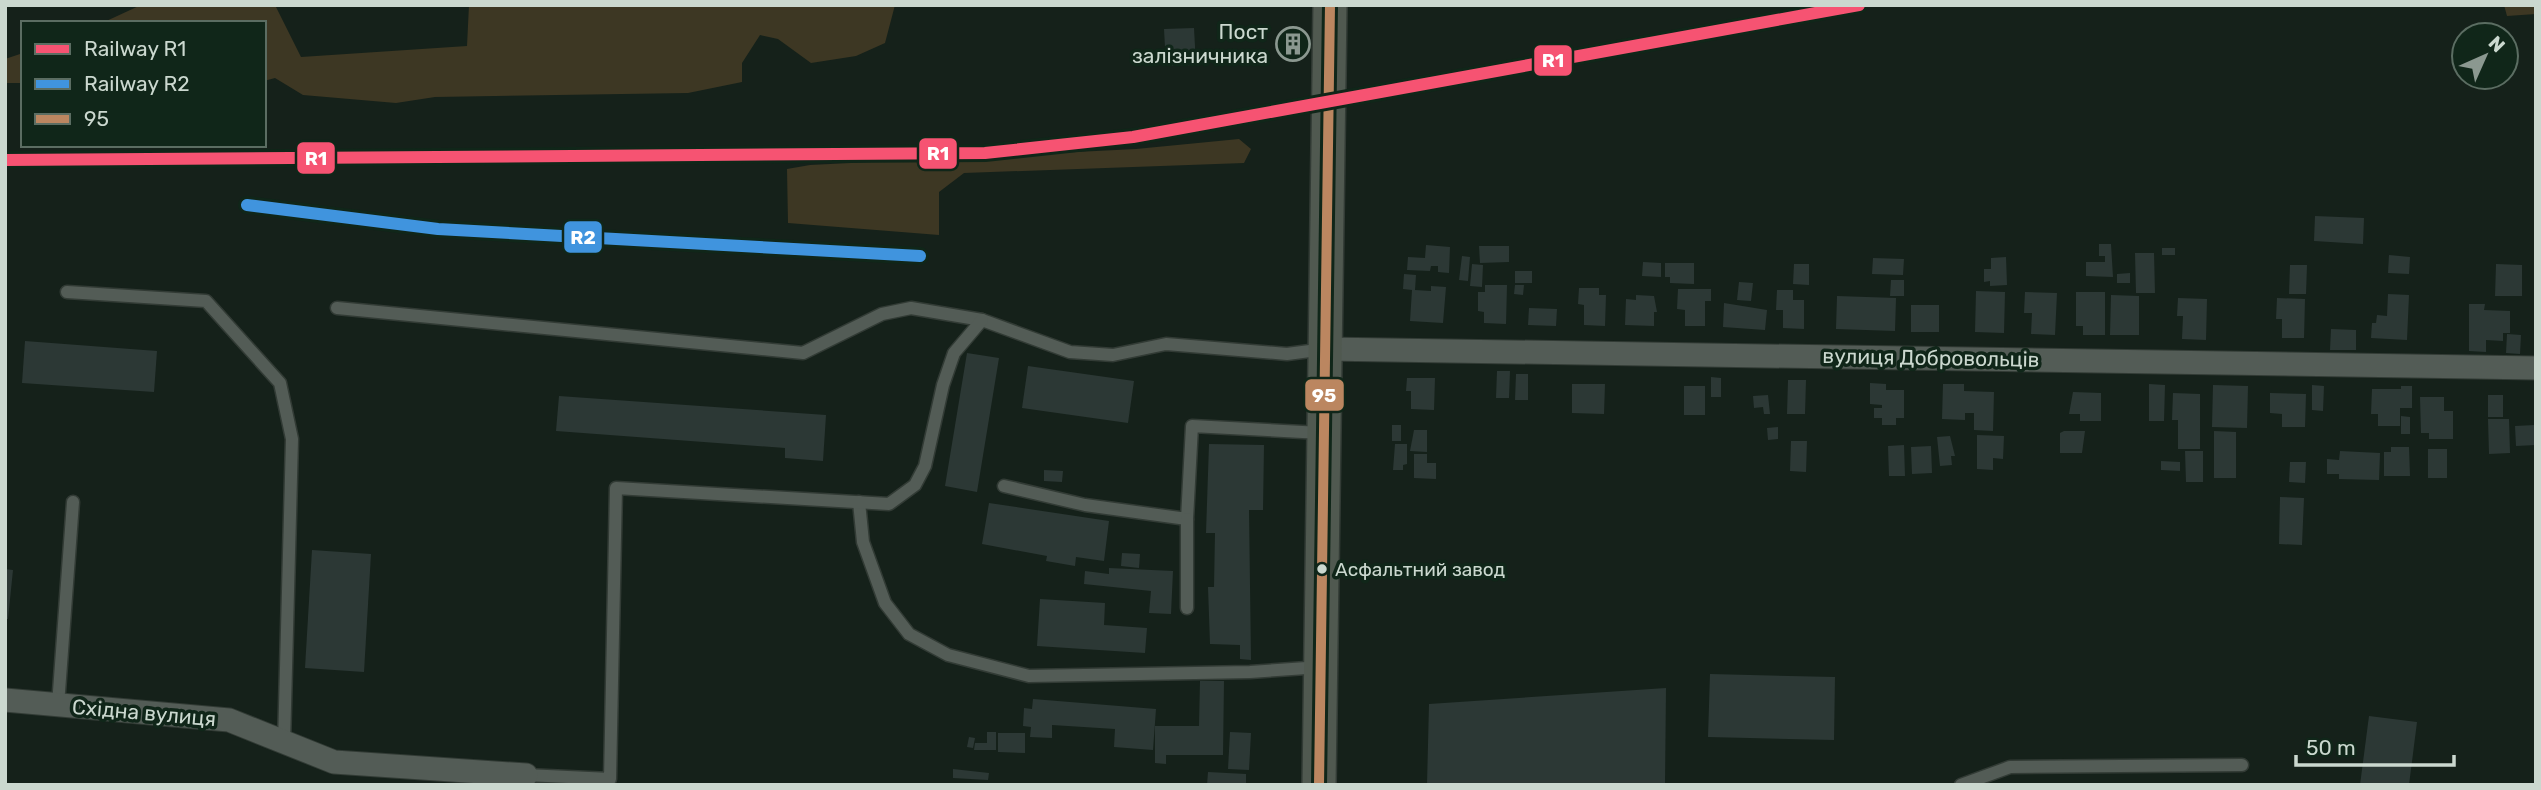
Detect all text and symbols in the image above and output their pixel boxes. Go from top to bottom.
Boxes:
place label: Пост залізничника [1132,19,1268,68]
legend [21,21,266,147]
north arrow [2450,21,2520,91]
building icon: Пост залізничника [1274,25,1312,63]
text: N [2484,31,2510,57]
text: Railway R1 [84,36,186,61]
line badge: R1 [1533,44,1573,77]
text: R1 [1542,49,1564,72]
text: Railway R2 [84,71,190,96]
text: 95 [84,106,109,131]
line badge: R1 [918,137,958,170]
line badge: R1 [296,141,336,175]
text: R1 [927,142,949,165]
text: R1 [305,147,327,170]
line badge: R2 [563,220,603,254]
text: R2 [570,226,596,249]
street label: вулиця Добровольців [1822,343,2040,372]
line badge: 95 [1304,378,1345,412]
text: 95 [1312,384,1336,407]
place label: Асфальтний завод [1335,558,1505,581]
marker: Асфальтний завод [1315,562,1329,576]
street label: Східна вулиця [71,694,217,731]
scale bar [2296,724,2454,768]
text: 50 m [2306,735,2356,760]

